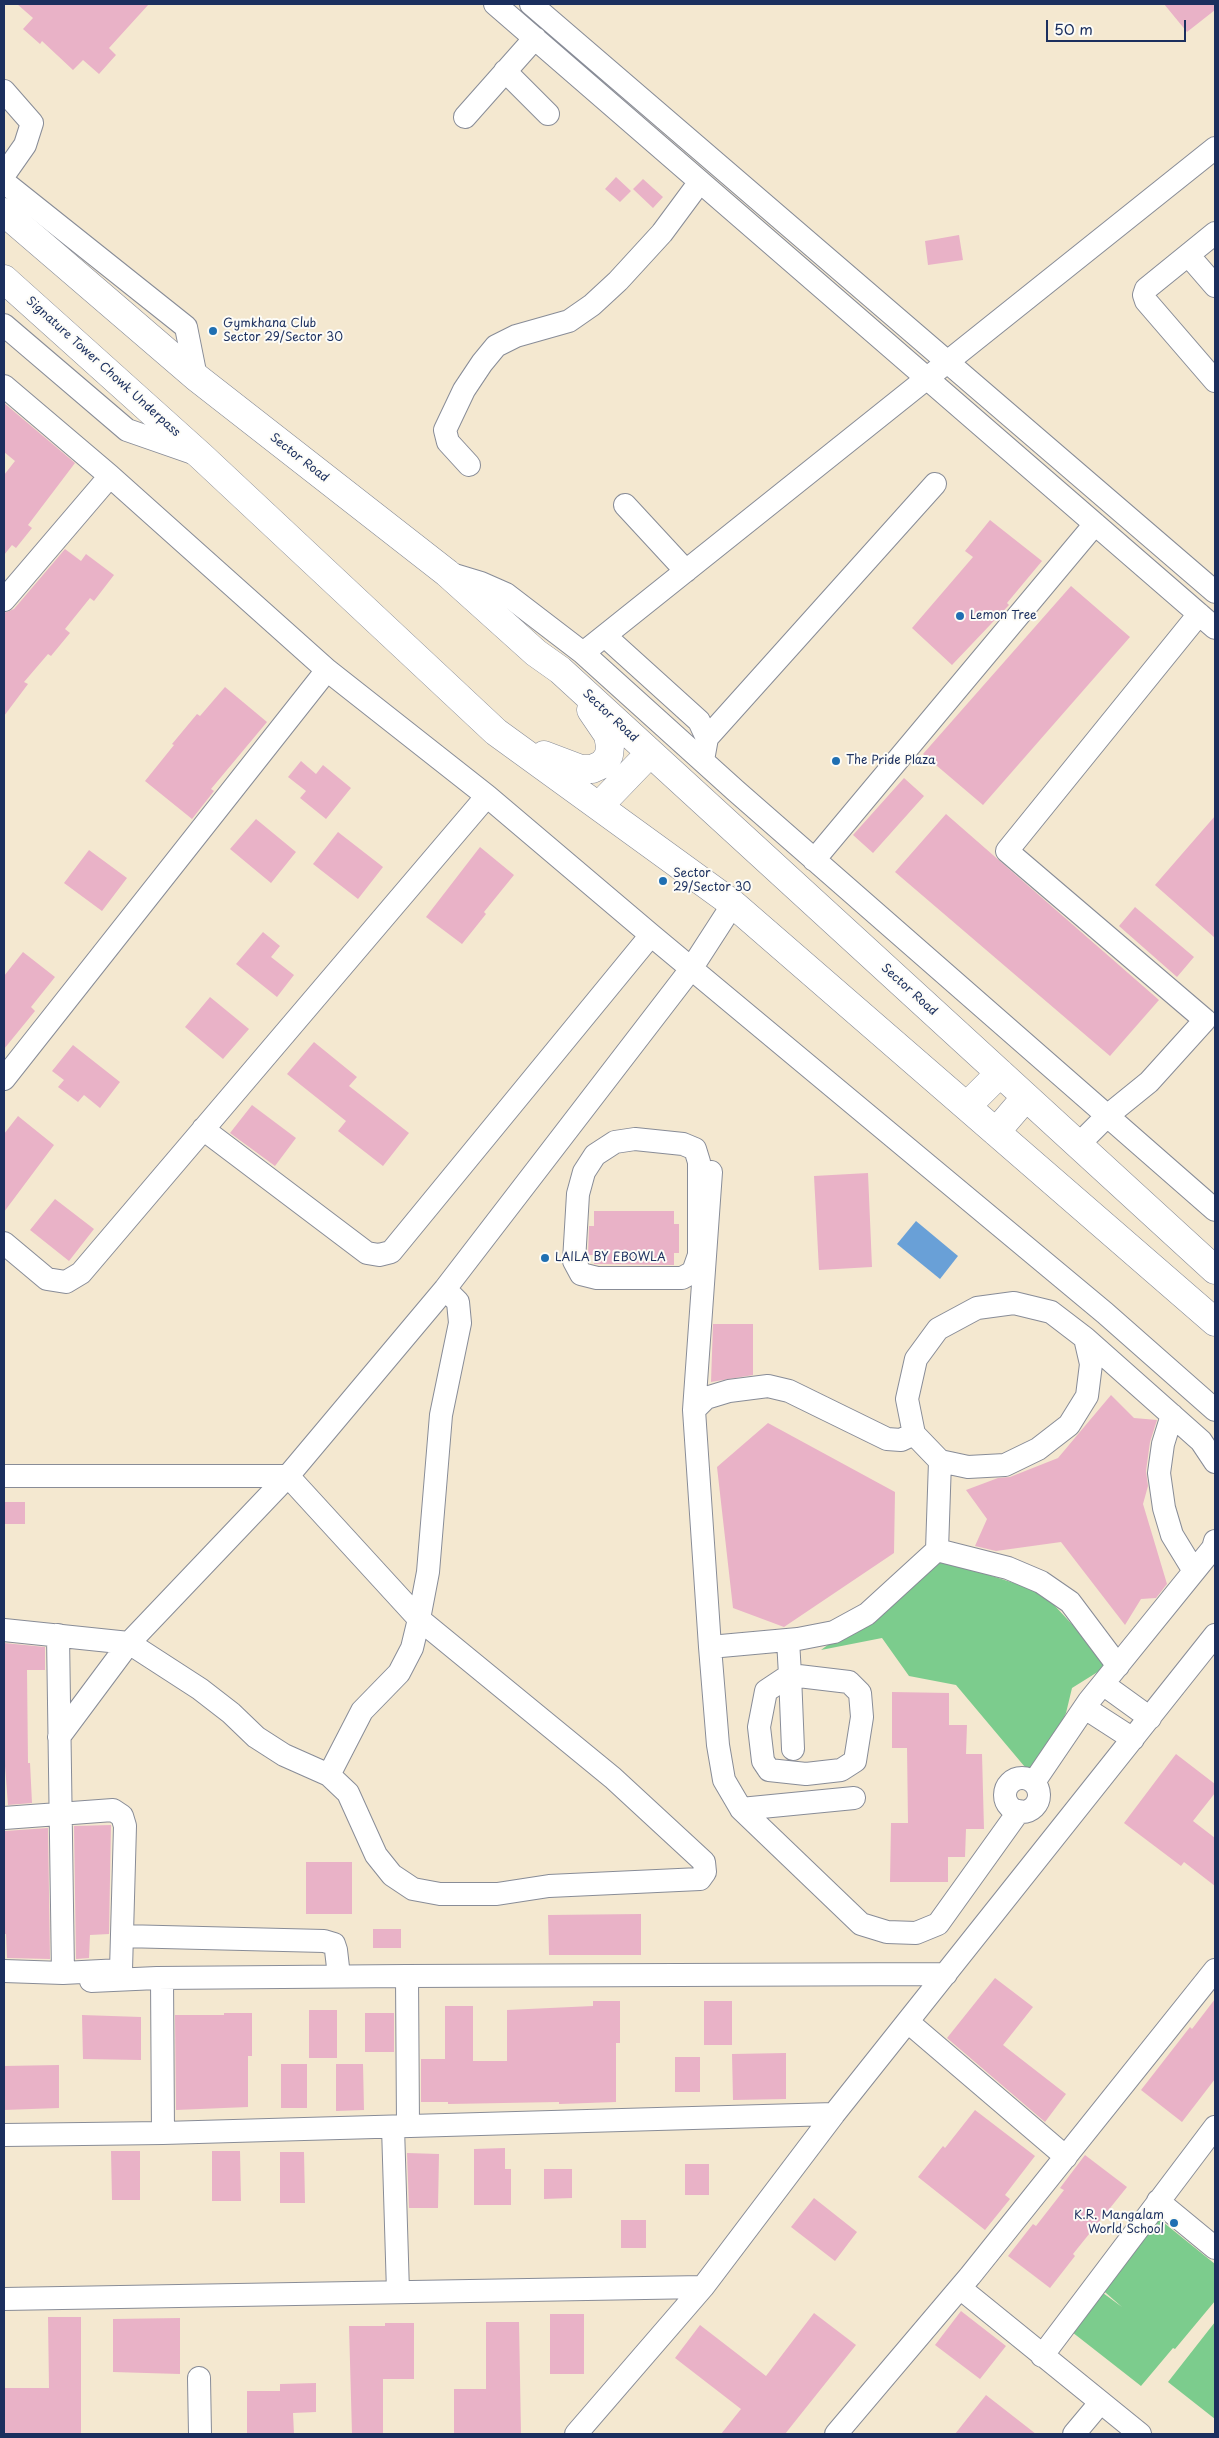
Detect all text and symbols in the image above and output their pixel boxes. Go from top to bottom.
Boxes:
scale bar [1049,10,1189,42]
text: 50 m [1054,17,1093,40]
street label: Signature Tower Chowk Underpass [23,294,183,440]
place label: Gymkhana Club Sector 29/Sector 30 [223,317,343,345]
marker: Gymkhana Club Sector 29/Sector 30 [207,325,219,337]
street label: Sector Road [267,431,331,485]
place label: Lemon Tree [970,609,1037,623]
marker: Lemon Tree [954,610,966,622]
street label: Sector Road [579,687,641,745]
place label: The Pride Plaza [846,754,936,768]
marker: The Pride Plaza [830,755,842,767]
place label: Sector 29/Sector 30 [673,867,751,895]
marker: Sector 29/Sector 30 [657,875,669,887]
street label: Sector Road [878,961,940,1019]
place label: LAILA BY EBOWLA [555,1251,666,1265]
marker: LAILA BY EBOWLA [539,1252,551,1264]
place label: K.R. Mangalam World School [1074,2209,1164,2237]
marker: K.R. Mangalam World School [1168,2217,1180,2229]

